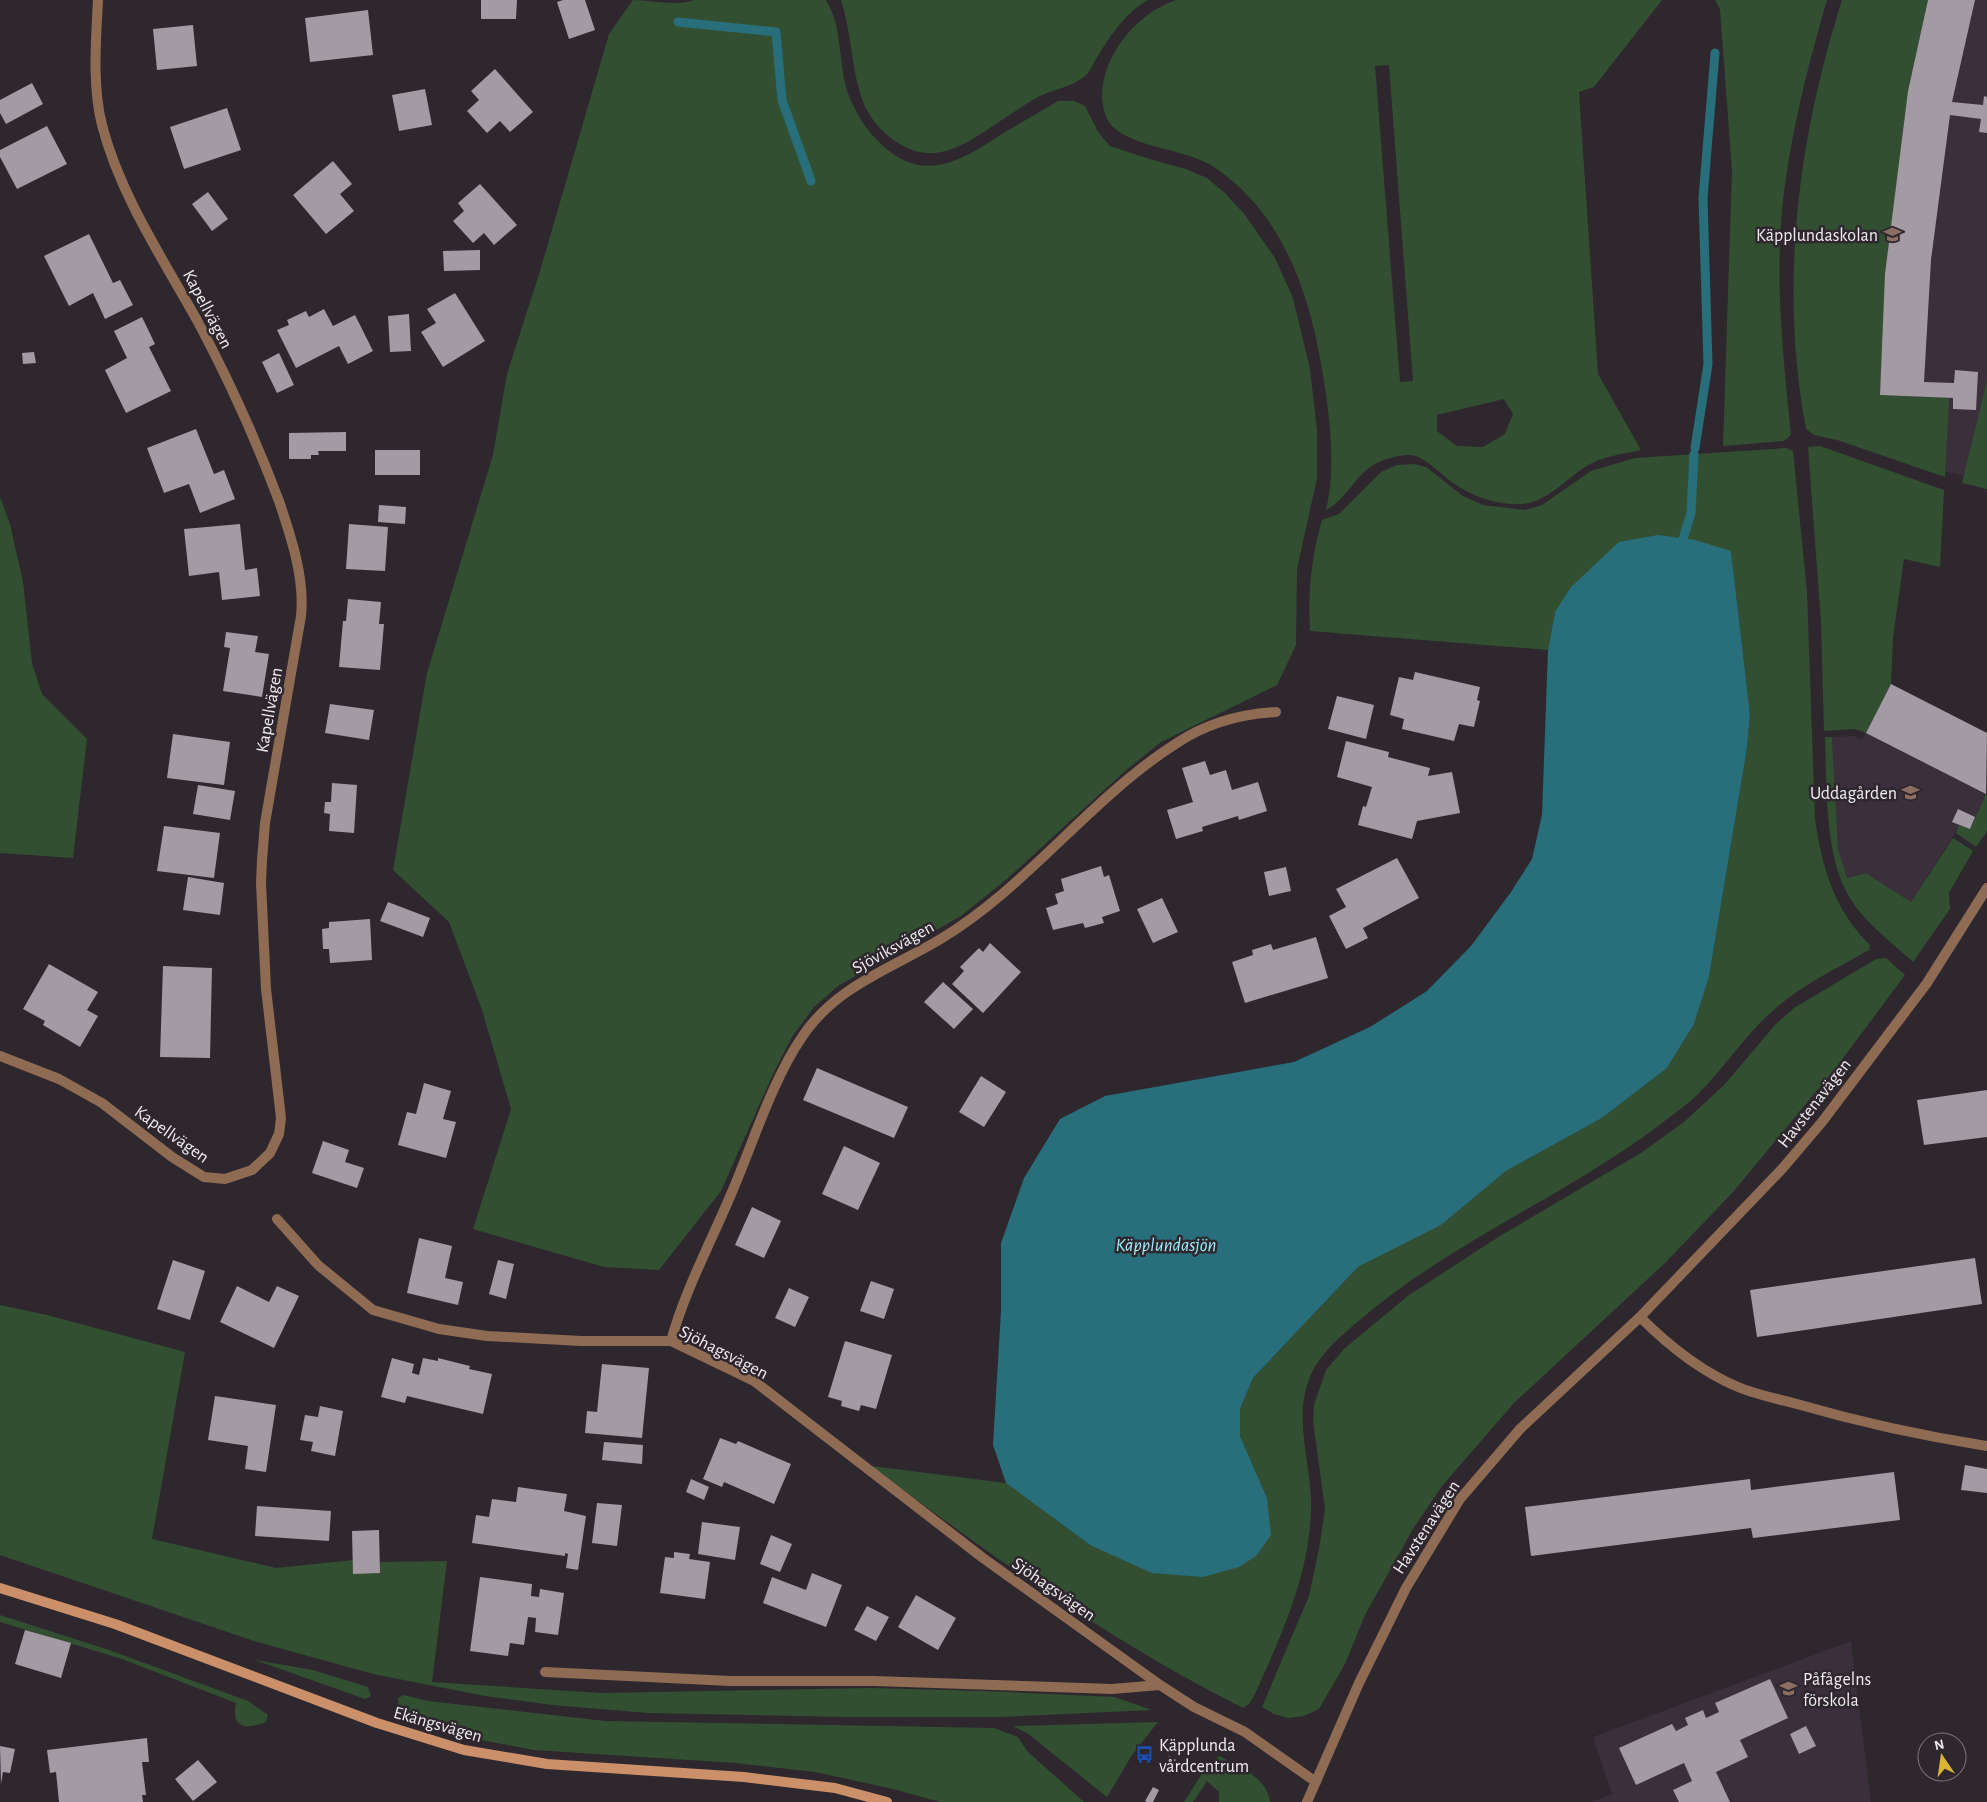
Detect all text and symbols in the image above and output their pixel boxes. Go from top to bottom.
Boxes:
school or university icon: Käpplundaskolan [1882,225,1902,245]
place label: Käpplundaskolan [1756,227,1878,245]
street label: Kapellvägen [179,267,235,352]
street label: Kapellvägen [254,666,286,754]
school or university icon: Uddagården [1901,783,1921,803]
place label: Uddagården [1810,785,1897,803]
street label: Sjöviksvägen [850,918,937,978]
street label: Havstenavägen [1775,1056,1855,1151]
street label: Kapellvägen [131,1103,212,1167]
water label: Käpplundasjön [1116,1236,1216,1255]
street label: Sjöhagsvägen [676,1323,771,1383]
street label: Havstenavägen [1390,1478,1464,1578]
street label: Sjöhagsvägen [1009,1555,1098,1625]
place label: Påfågelns förskola [1803,1671,1871,1710]
school or university icon: Påfågelns förskola [1779,1679,1799,1699]
street label: Ekängsvägen [391,1704,484,1746]
north arrow [1917,1732,1967,1782]
place label: Käpplunda vårdcentrum [1159,1737,1249,1776]
text: N [1933,1737,1946,1753]
bus stop icon: Käpplunda vårdcentrum [1135,1745,1155,1765]

